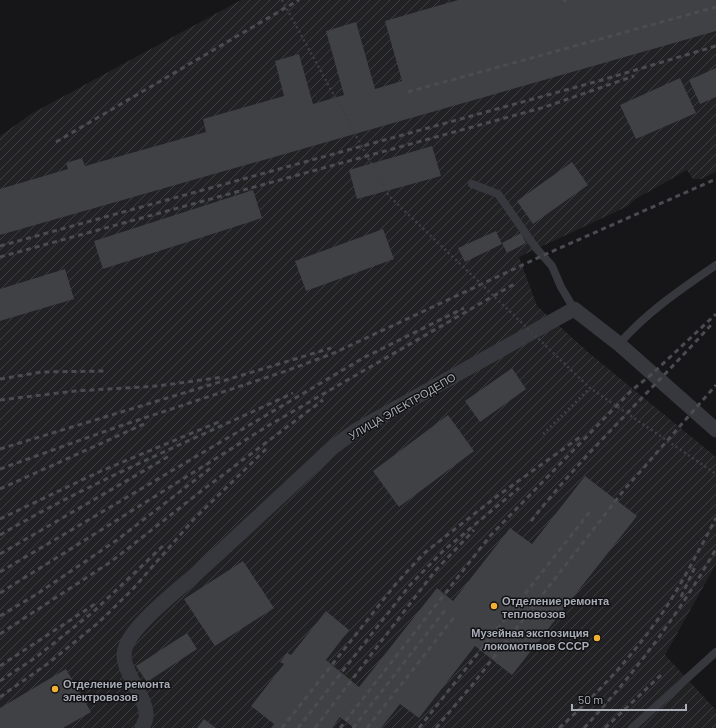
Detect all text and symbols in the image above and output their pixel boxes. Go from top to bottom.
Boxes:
street label: УЛИЦА ЭЛЕКТРОДЕПО [346,370,458,442]
place label: Отделение ремонта тепловозов [502,594,610,620]
marker: Отделение ремонта тепловозов [489,601,499,611]
place label: Музейная экспозиция локомотивов СССР [471,626,589,652]
marker: Музейная экспозиция локомотивов СССР [592,633,602,643]
place label: Отделение ремонта электровозов [63,677,171,703]
marker: Отделение ремонта электровозов [50,684,60,694]
scale bar [572,686,686,712]
text: 50 m [578,692,603,706]

